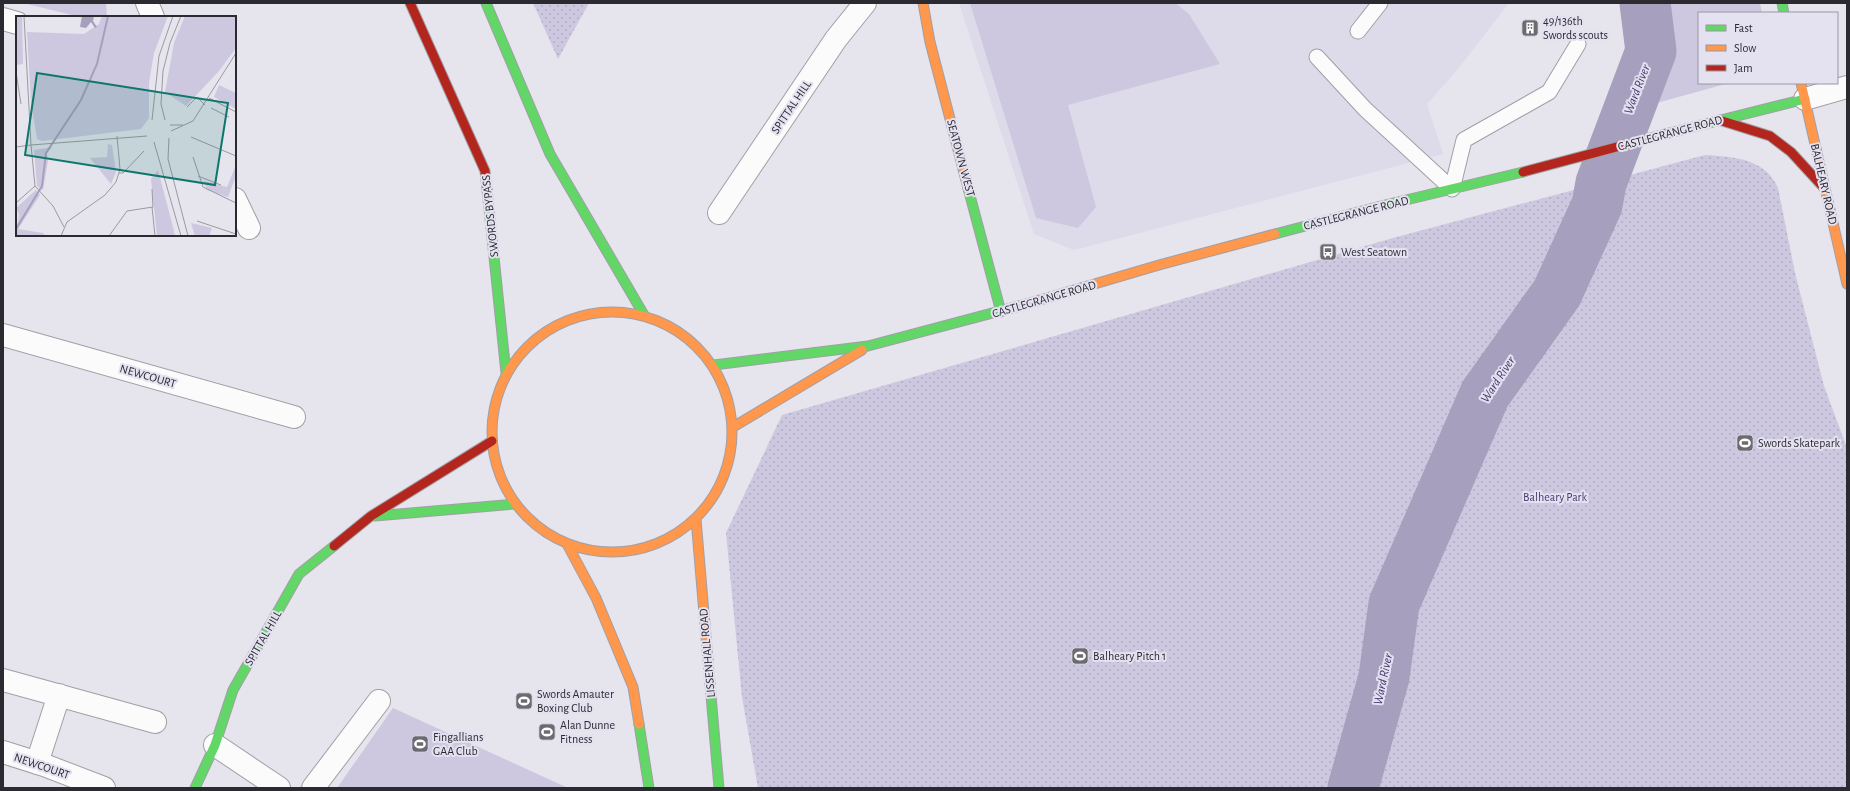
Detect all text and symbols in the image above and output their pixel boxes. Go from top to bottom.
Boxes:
legend [1698,12,1838,84]
place label: 49/136th Swords scouts [1543,15,1608,41]
inset map [16,16,236,236]
building icon: 49/136th Swords scouts [1520,18,1540,38]
text: Fast [1734,22,1753,34]
text: Slow [1734,42,1756,54]
water label: Ward River [1622,62,1653,116]
text: Jam [1734,62,1753,74]
street label: SPITTAL HILL [769,78,813,136]
street label: CASTLEGRANGE ROAD [1617,113,1724,153]
street label: SEATOWN WEST [945,118,977,198]
street label: BALHEARY ROAD [1809,142,1839,226]
street label: SWORDS BYPASS [480,174,500,258]
street label: CASTLEGRANGE ROAD [1302,194,1410,232]
bus stop icon: West Seatown [1318,242,1338,262]
place label: West Seatown [1341,246,1407,258]
street label: CASTLEGRANGE ROAD [991,278,1098,320]
water label: Ward River [1479,354,1518,405]
street label: NEWCOURT [118,362,178,390]
sports icon: Swords Skatepark [1735,433,1755,453]
place label: Swords Skatepark [1758,437,1841,449]
park label: Balheary Park [1523,491,1588,504]
street label: SPITTAL HILL [242,608,284,668]
street label: LISSENHALL ROAD [697,608,717,698]
sports icon: Balheary Pitch 1 [1070,646,1090,666]
place label: Balheary Pitch 1 [1093,650,1166,663]
water label: Ward River [1372,652,1395,706]
place label: Swords Amauter Boxing Club [537,688,614,714]
sports icon: Swords Amauter Boxing Club [514,691,534,711]
place label: Alan Dunne Fitness [560,719,615,745]
sports icon: Alan Dunne Fitness [537,722,557,742]
place label: Fingallians GAA Club [433,731,483,757]
sports icon: Fingallians GAA Club [410,734,430,754]
street label: NEWCOURT [13,751,71,781]

